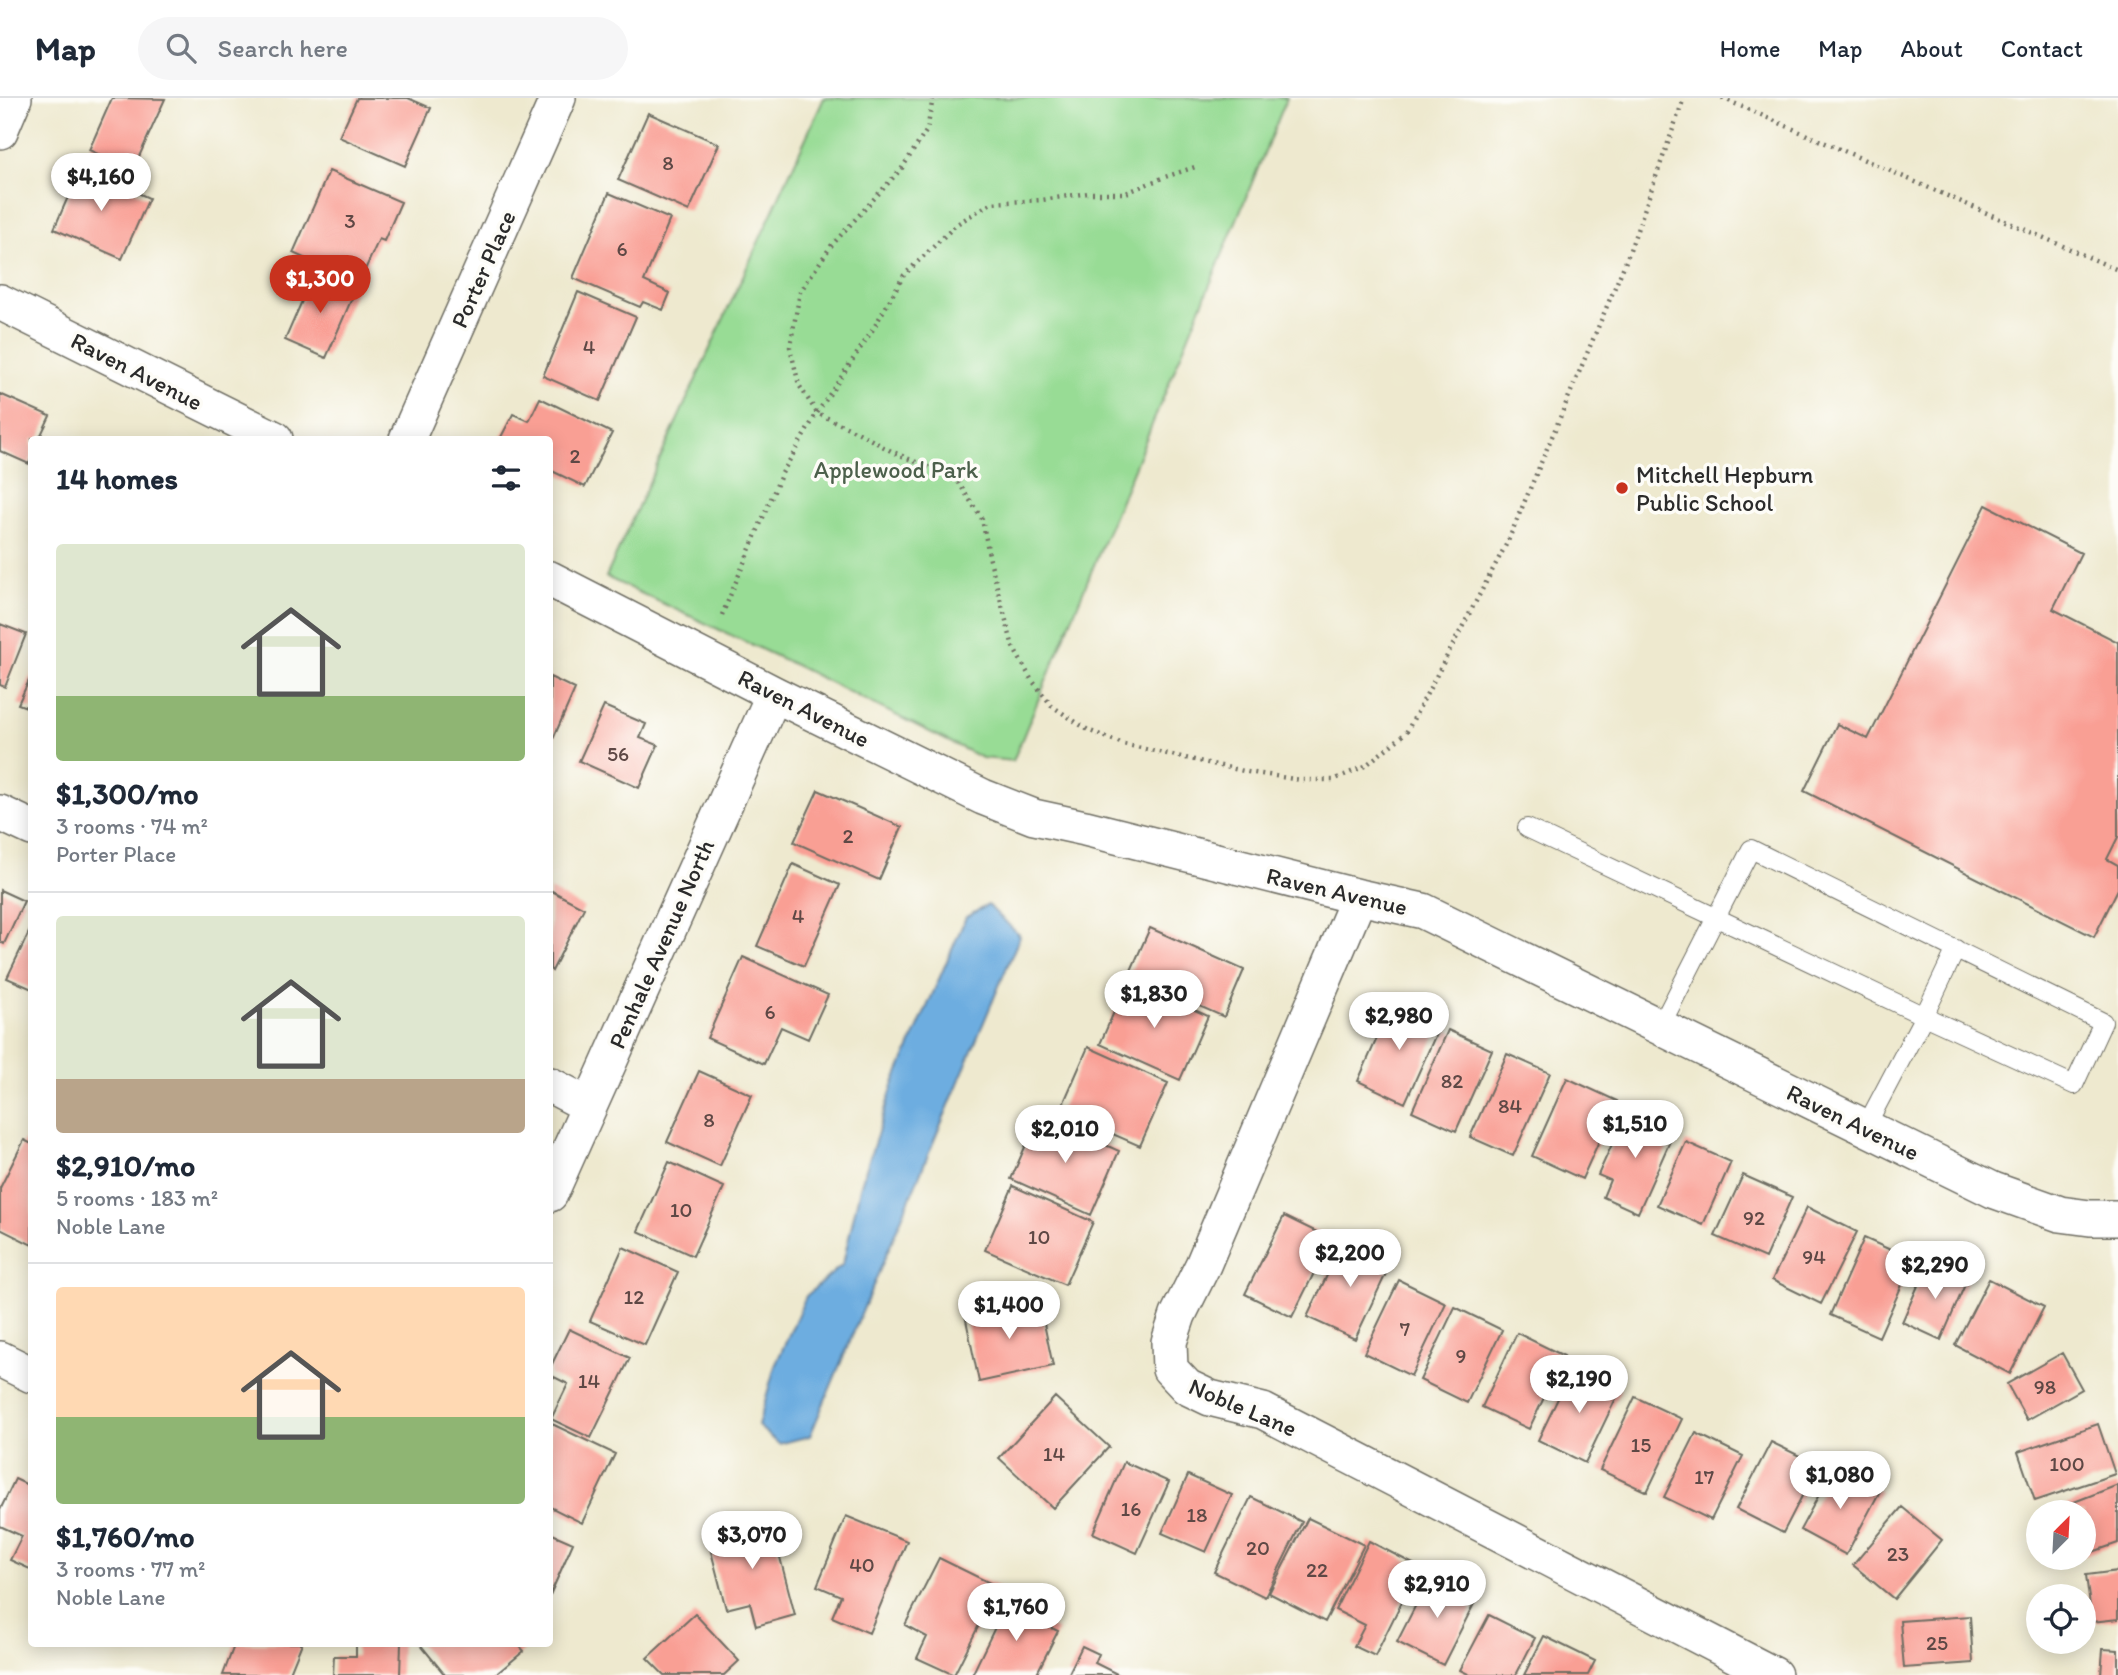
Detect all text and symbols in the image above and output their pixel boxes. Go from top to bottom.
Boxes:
search box [138,17,628,80]
text: Map [35,29,96,68]
icon: search [162,29,200,67]
text: Search here [218,32,348,64]
text: Home [1720,34,1780,63]
text: Map [1818,34,1862,63]
text: About [1900,34,1963,63]
text: Contact [2001,34,2083,63]
house number: 8 [662,150,674,175]
pin: $4,160 [44,153,158,213]
text: $4,160 [67,162,135,190]
street label: Porter Place [444,206,522,332]
house number: 3 [344,208,356,233]
house number: 6 [616,236,628,261]
pin: $1,300 [263,256,377,315]
text: $1,300 [286,264,354,292]
street label: Raven Avenue [66,325,208,417]
house number: 4 [583,334,596,359]
house number: 2 [569,443,581,468]
park label: Applewood Park [814,455,979,484]
icon: filters [487,459,525,497]
text: 14 homes [56,460,178,497]
place label: Mitchell Hepburn Public School [1636,460,1814,517]
marker: Mitchell Hepburn Public School [1614,480,1630,496]
icon: home [228,589,354,715]
street label: Raven Avenue [733,662,875,754]
house number: 56 [607,741,629,766]
text: $1,300/mo [56,775,199,812]
text: 3 rooms · 74 m² [56,812,208,840]
house number: 2 [842,823,854,848]
street label: Penhale Avenue North [602,835,720,1053]
text: Porter Place [56,840,176,868]
street label: Raven Avenue [1264,861,1410,921]
house number: 4 [792,903,805,928]
icon: home [228,961,354,1087]
pin: $1,830 [1097,970,1211,1030]
text: $1,830 [1120,979,1188,1007]
pin: $2,980 [1342,992,1456,1052]
house number: 6 [764,999,776,1024]
text: $2,980 [1365,1001,1433,1029]
house number: 82 [1441,1068,1463,1093]
street label: Raven Avenue [1782,1077,1924,1167]
house number: 84 [1498,1093,1522,1118]
pin: $1,510 [1578,1100,1692,1160]
pin: $2,010 [1008,1105,1122,1165]
house number: 8 [703,1107,715,1132]
text: $1,510 [1603,1109,1667,1137]
text: $2,010 [1031,1114,1099,1142]
text: $2,910/mo [56,1147,195,1184]
text: 5 rooms · 183 m² [56,1184,218,1212]
house number: 10 [670,1197,692,1222]
house number: 92 [1743,1205,1765,1230]
text: Noble Lane [56,1212,165,1240]
house number: 10 [1028,1224,1050,1249]
pin: $2,200 [1293,1230,1407,1289]
text: $2,200 [1315,1238,1385,1266]
pin: $2,290 [1878,1242,1992,1301]
house number: 94 [1802,1244,1826,1269]
text: $2,290 [1901,1250,1969,1278]
pin: $1,400 [952,1282,1066,1341]
house number: 12 [624,1284,644,1309]
text: $1,400 [974,1290,1044,1318]
house number: 7 [1400,1316,1410,1341]
icon: home [228,1332,354,1458]
house number: 9 [1456,1343,1466,1368]
pin: $2,190 [1522,1356,1636,1415]
text: $2,190 [1546,1364,1612,1392]
house number: 14 [578,1368,601,1393]
street label: Noble Lane [1185,1371,1301,1443]
house number: 98 [2034,1374,2056,1399]
house number: 15 [1631,1432,1651,1457]
house number: 14 [1043,1441,1066,1466]
house number: 100 [2049,1451,2085,1476]
pin: $1,080 [1783,1452,1897,1511]
text: $1,080 [1806,1460,1874,1488]
house number: 17 [1694,1464,1714,1489]
house number: 16 [1121,1496,1141,1521]
north arrow [2026,1500,2096,1570]
map controls [2026,1500,2096,1654]
house number: 18 [1186,1502,1208,1527]
pin: $3,070 [695,1512,809,1571]
text: $1,760/mo [56,1518,195,1555]
text: $3,070 [717,1520,787,1548]
house number: 20 [1246,1535,1270,1560]
house number: 23 [1887,1541,1909,1566]
house number: 40 [849,1552,875,1577]
text: 3 rooms · 77 m² [56,1555,206,1583]
house number: 22 [1306,1557,1328,1582]
pin: $2,910 [1380,1560,1494,1620]
text: $2,910 [1404,1569,1470,1597]
text: Noble Lane [56,1583,165,1611]
pin: $1,760 [959,1584,1073,1643]
button: locate [2026,1584,2096,1654]
text: $1,760 [983,1592,1049,1620]
house number: 25 [1926,1630,1948,1655]

